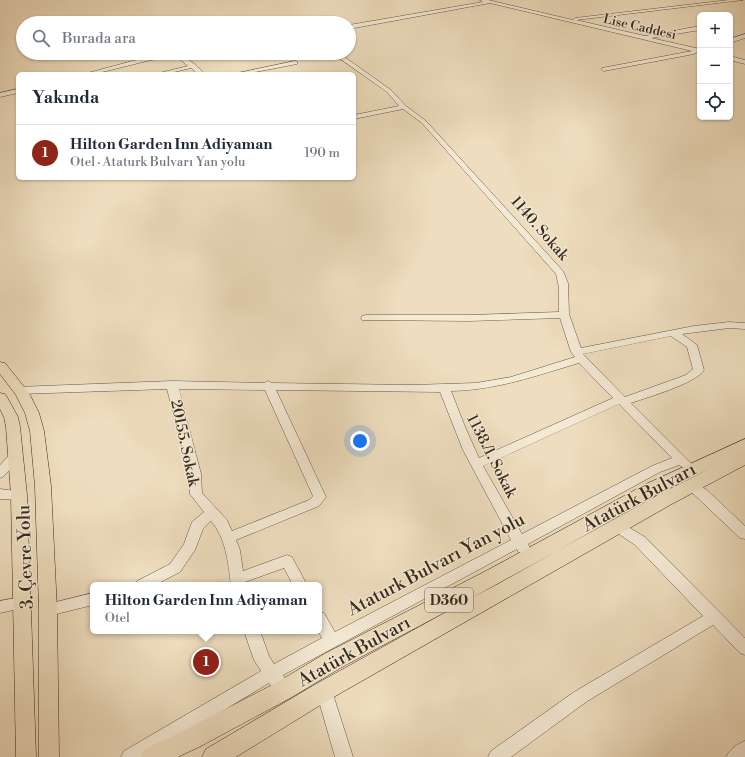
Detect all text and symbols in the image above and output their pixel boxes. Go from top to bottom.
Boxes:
street label: Lise Caddesi [602,11,678,43]
map controls [697,12,733,120]
button: + [697,12,733,48]
search box [16,16,356,60]
icon: search [30,27,52,49]
text: Burada ara [62,29,136,48]
button: − [697,48,733,84]
button: locate [697,84,733,120]
text: Yakında [32,87,99,109]
text: Hilton Garden Inn Adiyaman [70,135,273,154]
text: 1 [42,145,48,161]
text: 190 m [304,145,340,161]
text: Otel · Ataturk Bulvarı Yan yolu [70,154,245,170]
street label: 1140. Sokak [507,192,573,265]
street label: 20155. Sokak [166,398,203,489]
street label: 1138./1. Sokak [462,411,521,502]
your location [350,431,370,451]
street label: Atatürk Bulvarı [578,458,700,538]
street label: 3. Çevre Yolu [12,504,39,610]
street label: Ataturk Bulvarı Yan yolu [343,508,530,621]
popup [90,582,322,634]
road number: D360 [425,588,473,612]
text: Hilton Garden Inn Adiyaman [105,591,307,610]
text: Otel [105,610,130,626]
street label: Atatürk Bulvarı [293,611,415,692]
pin: 1 [193,647,219,677]

